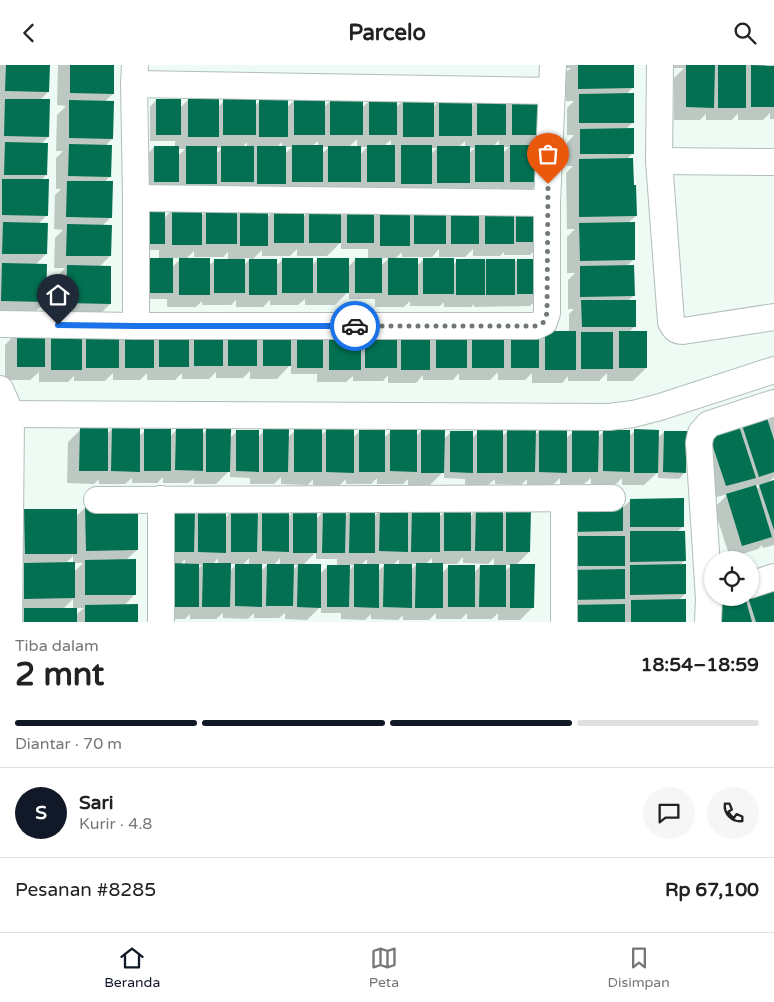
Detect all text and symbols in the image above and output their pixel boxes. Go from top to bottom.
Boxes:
icon: back [15,19,43,47]
icon: search [731,19,759,47]
text: Parcelo [348,20,426,46]
pin [527,133,569,184]
icon: bag [534,140,562,168]
pin [37,274,79,325]
icon: home [44,281,72,309]
courier [330,301,380,351]
icon: car [341,312,369,340]
map controls [704,551,759,606]
button: locate [704,551,759,606]
text: Tiba dalam [15,636,99,656]
text: 18:54–18:59 [640,654,759,676]
text: 2 mnt [15,656,104,694]
text: Diantar · 70 m [15,734,122,754]
button: chat [643,787,695,839]
button: phone [707,787,759,839]
text: Sari [79,792,113,814]
text: S [35,802,47,824]
text: Kurir · 4.8 [79,814,152,834]
text: Pesanan #8285 [15,879,156,901]
text: Rp 67,100 [665,879,759,901]
tab: Beranda [104,944,160,991]
tab: Peta [369,944,399,991]
tab: Disimpan [608,944,670,991]

